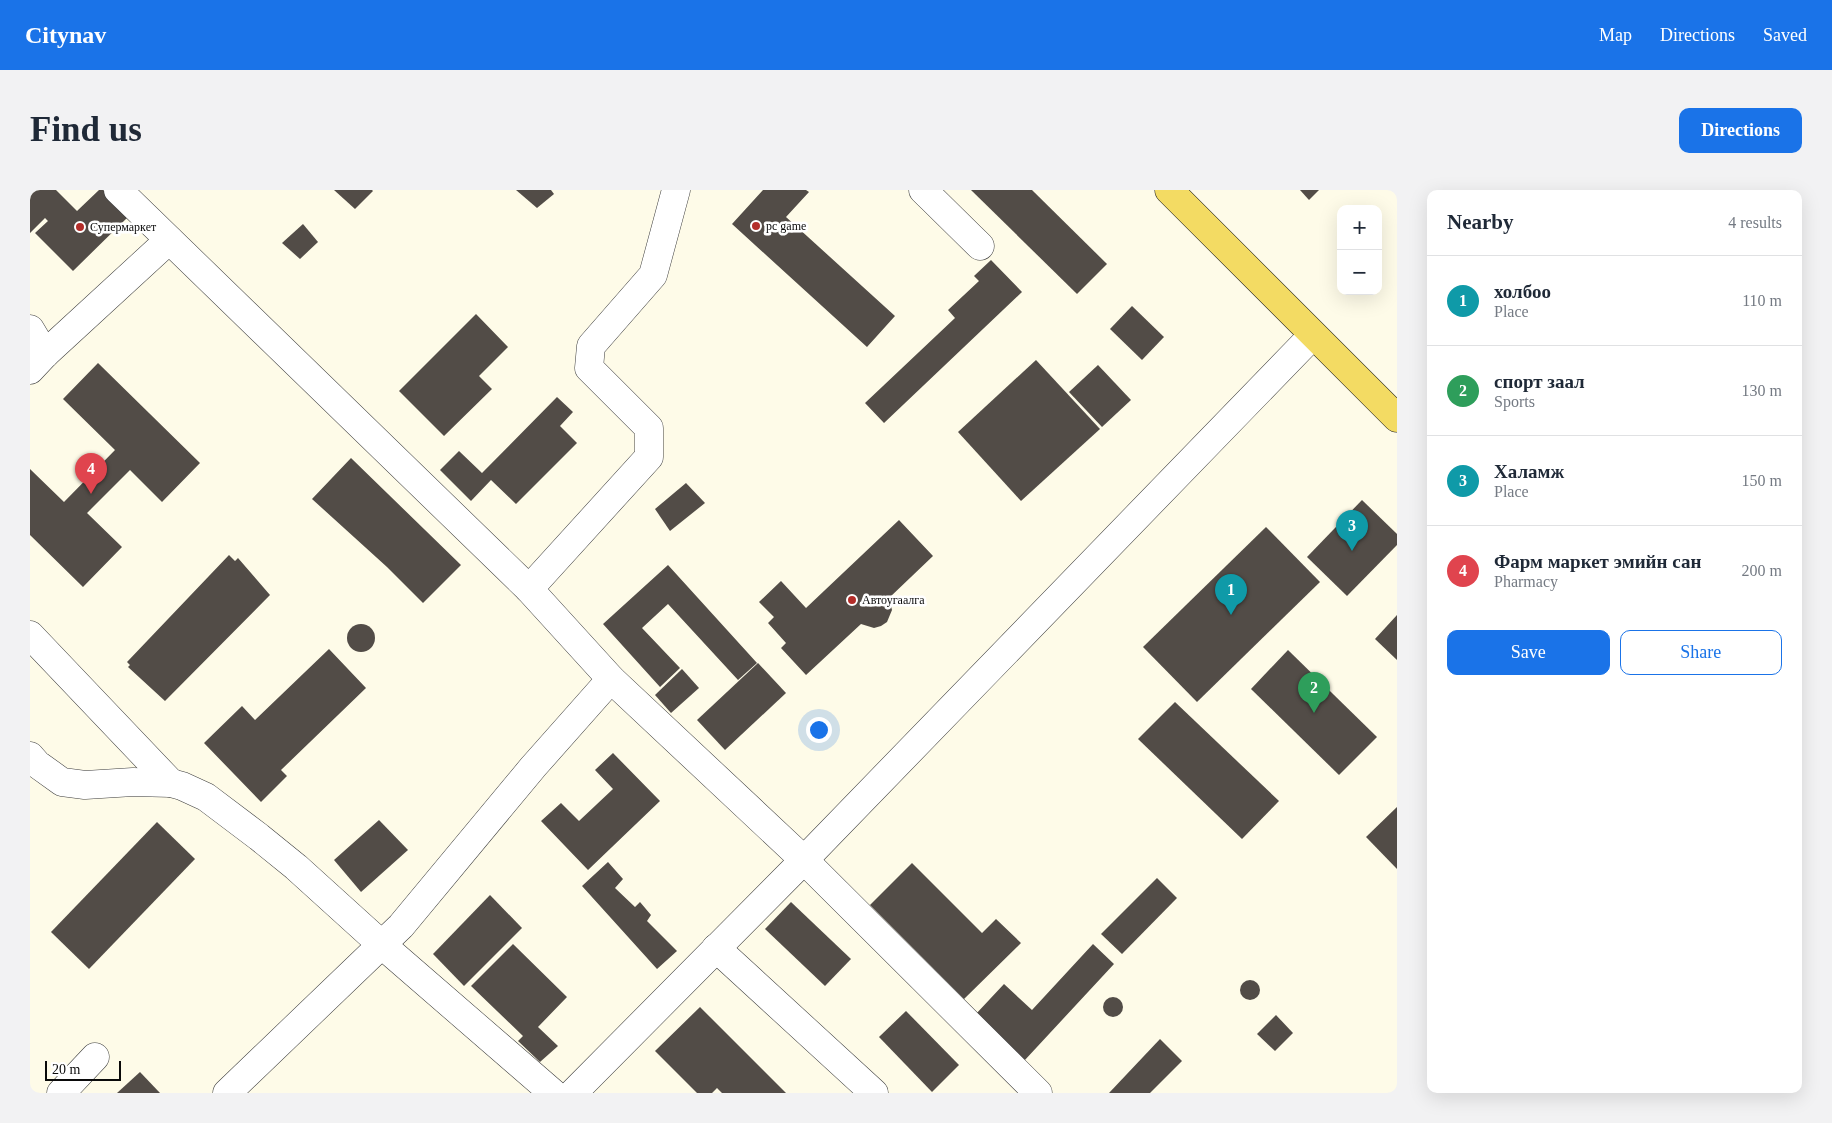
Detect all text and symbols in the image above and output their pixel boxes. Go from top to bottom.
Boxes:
text: Citynav [25,22,106,48]
text: Map [1599,25,1632,45]
text: Directions [1660,25,1735,45]
text: Saved [1763,25,1807,45]
button: Directions [1679,108,1802,153]
text: Find us [30,110,142,149]
map controls [1337,205,1382,295]
button: + [1337,205,1382,250]
text: Nearby [1447,210,1514,234]
text: 4 results [1728,214,1782,231]
place label: pc game [766,219,806,233]
place label: Супермаркет [90,220,157,234]
marker: pc game [750,220,762,232]
marker: Супермаркет [74,221,86,233]
button: − [1337,250,1382,295]
text: холбоо [1494,281,1551,302]
text: 1 [1459,292,1467,309]
text: 110 m [1742,292,1782,309]
text: Place [1494,303,1529,320]
text: спорт заал [1494,371,1585,392]
text: 2 [1459,382,1467,399]
text: 130 m [1742,382,1782,399]
text: Sports [1494,393,1535,410]
pin: 4 [75,453,107,494]
text: Халамж [1494,461,1564,482]
text: 3 [1459,472,1467,489]
text: 150 m [1742,472,1782,489]
text: Place [1494,483,1529,500]
pin: 3 [1336,510,1368,551]
text: Фарм маркет эмийн сан [1494,551,1701,572]
text: 4 [1459,562,1467,579]
text: 200 m [1742,562,1782,579]
text: Pharmacy [1494,573,1558,590]
pin: 1 [1215,574,1247,615]
place label: Автоугаалга [862,593,925,607]
marker: Автоугаалга [846,594,858,606]
button: Save [1447,630,1610,675]
button: Share [1620,630,1782,675]
pin: 2 [1298,672,1330,713]
your location [806,717,832,743]
scale bar [45,1058,121,1081]
text: 20 m [52,1062,80,1077]

